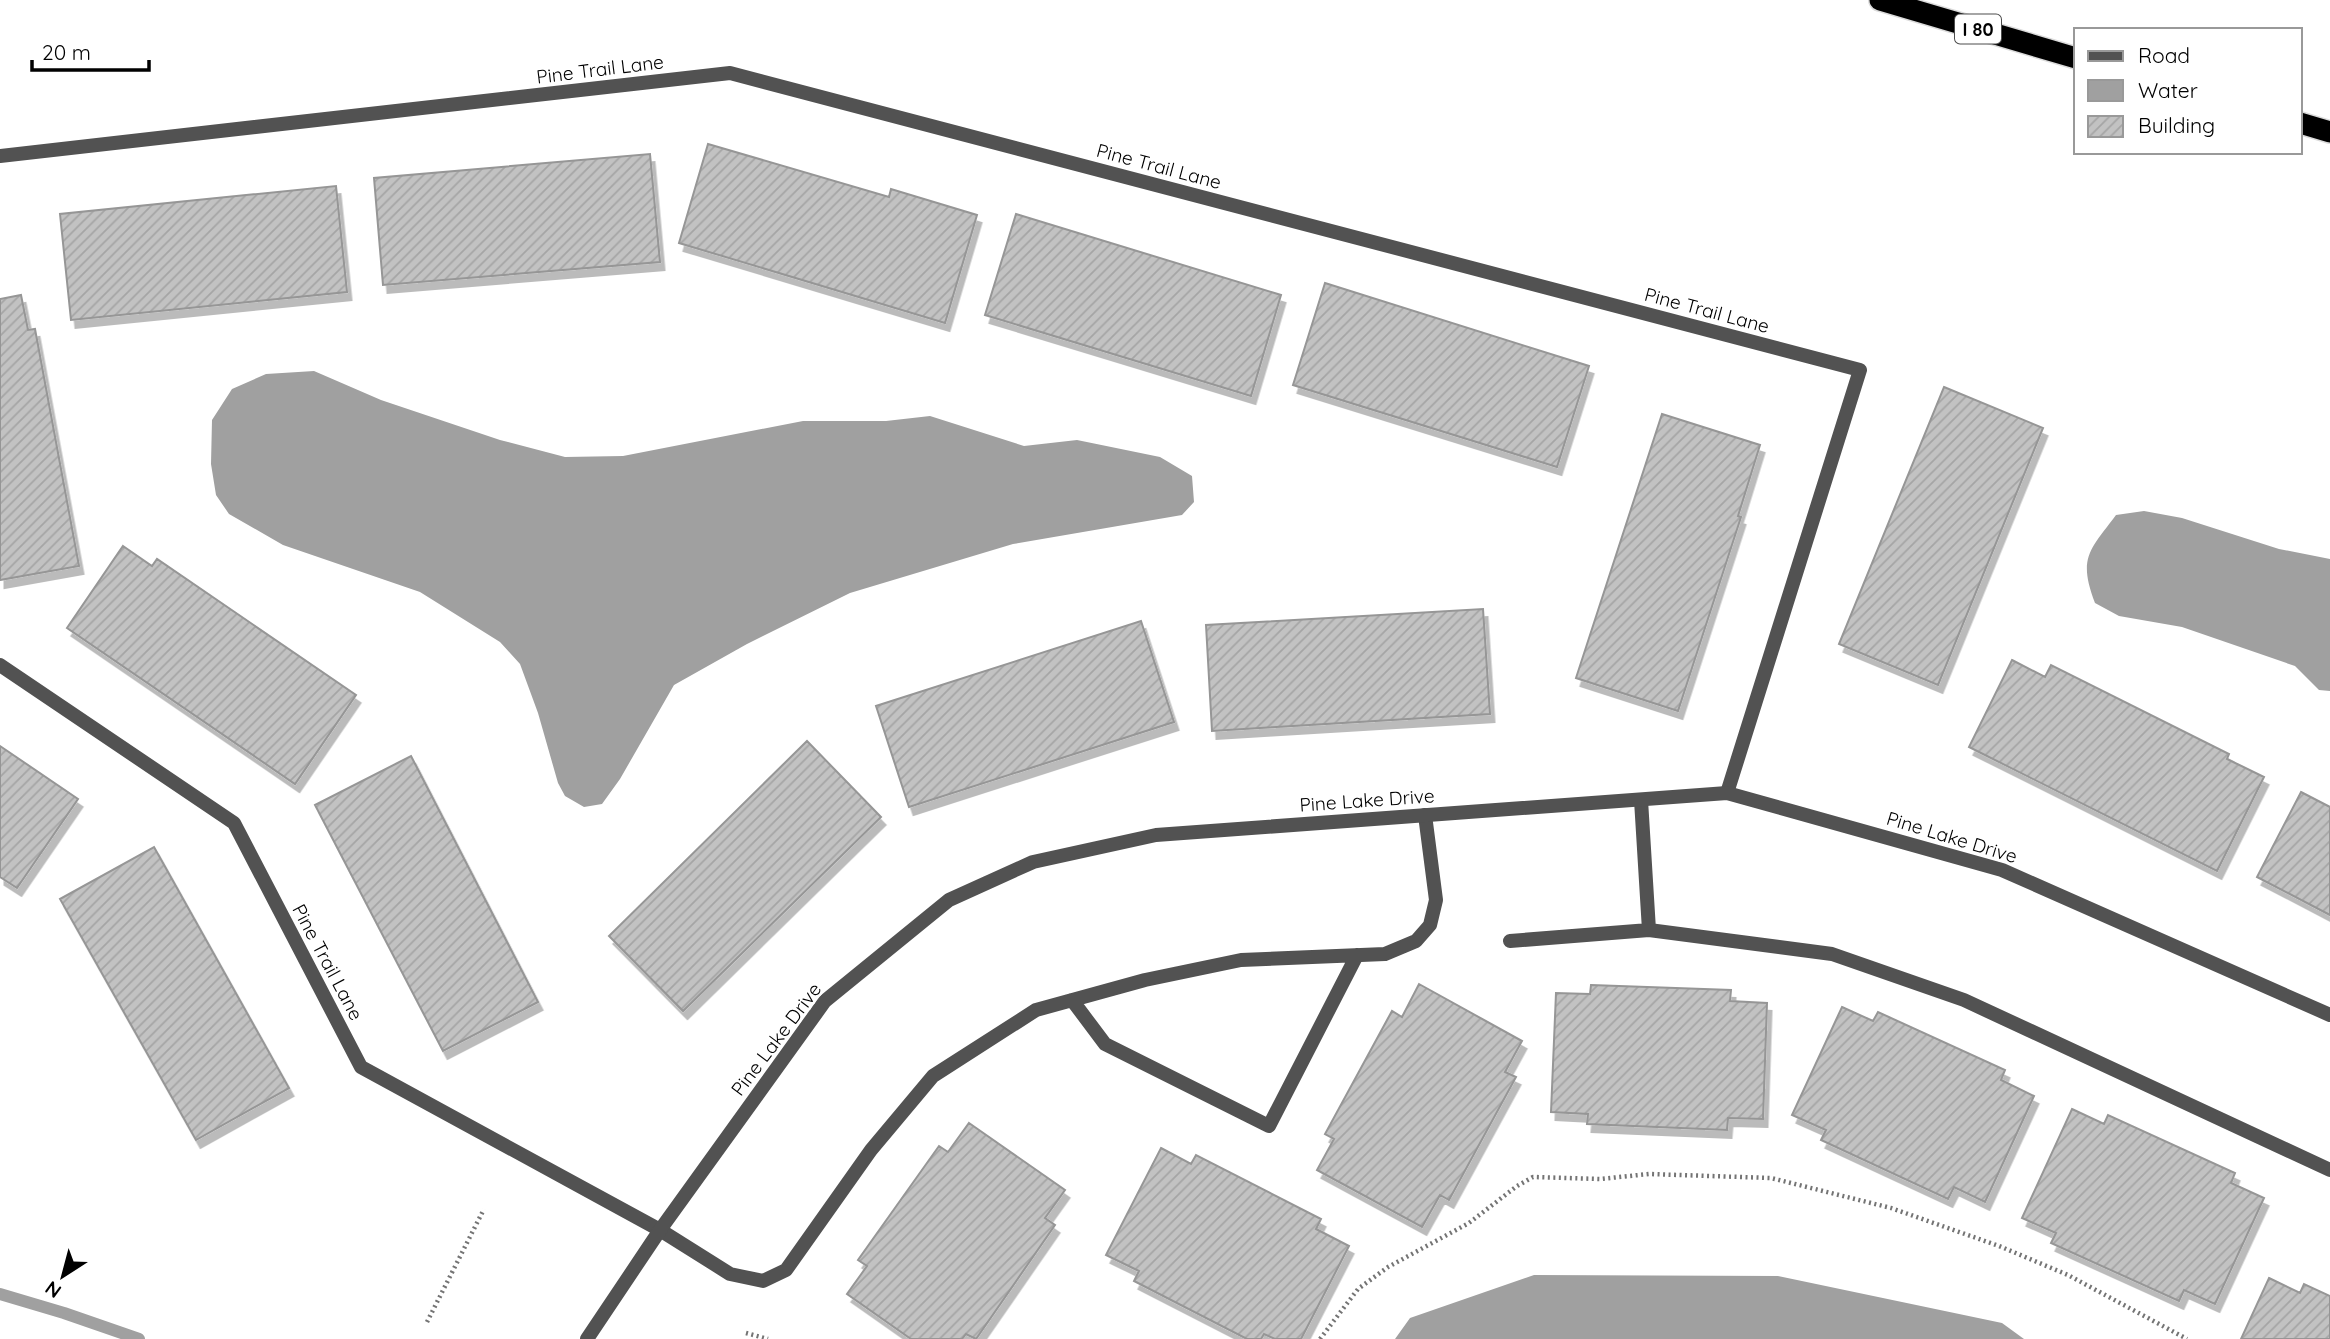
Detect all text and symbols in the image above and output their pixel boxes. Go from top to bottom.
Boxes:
road number: I 80 [1955,15,2001,44]
scale bar [32,28,149,72]
legend [2074,28,2302,154]
text: 20 m [42,39,91,65]
text: Road [2138,42,2190,68]
street label: Pine Trail Lane [535,49,665,89]
text: Water [2138,77,2198,103]
text: Building [2138,112,2215,138]
street label: Pine Trail Lane [1094,138,1224,194]
street label: Pine Trail Lane [1642,282,1772,338]
street label: Pine Lake Drive [1299,783,1435,817]
street label: Pine Lake Drive [1884,806,2020,868]
street label: Pine Trail Lane [287,900,369,1024]
street label: Pine Lake Drive [726,978,826,1100]
north arrow [28,1241,98,1311]
text: N [40,1276,66,1304]

